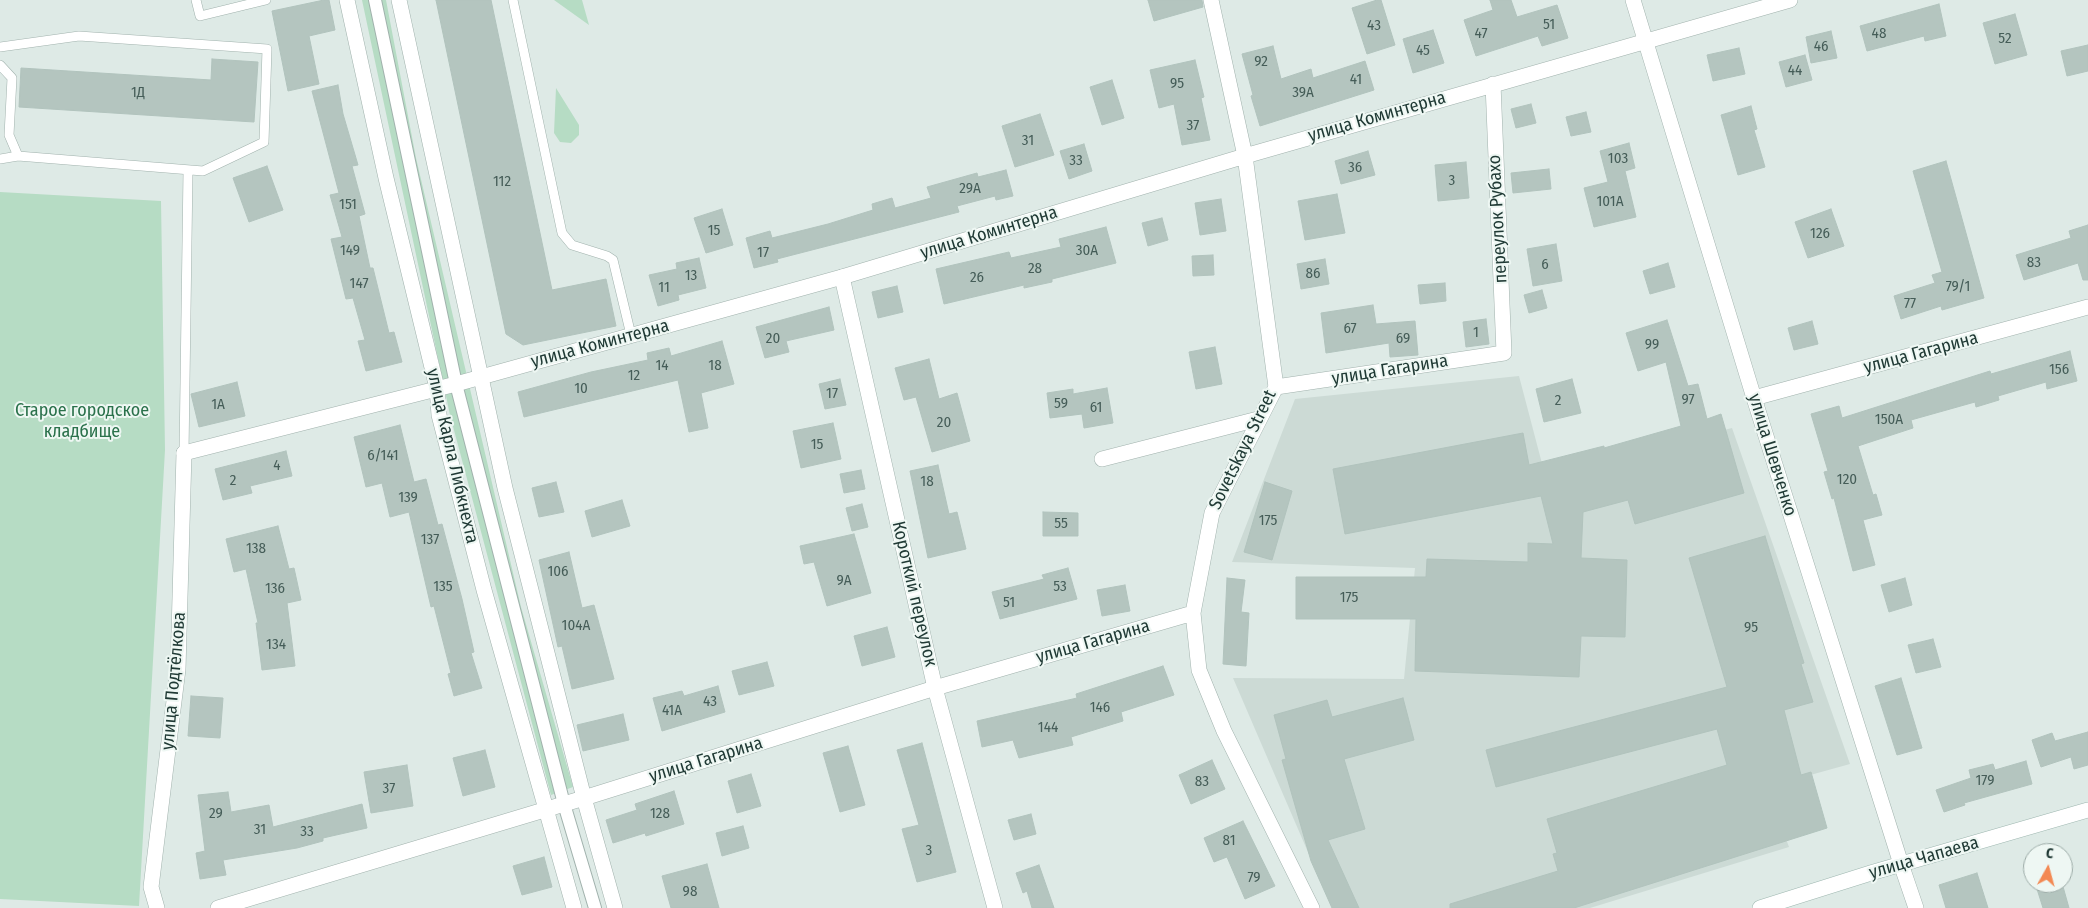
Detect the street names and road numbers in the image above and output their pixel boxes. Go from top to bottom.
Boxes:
street label: улица Коминтерна [1306,87,1448,147]
street label: переулок Рубахо [1484,154,1512,284]
street label: улица Коминтерна [918,202,1060,264]
street label: улица Коминтерна [529,315,671,373]
street label: улица Гагарина [1862,327,1980,379]
street label: улица Гагарина [1330,350,1450,390]
street label: улица Карла Либкнехта [421,366,483,546]
street label: Sovetskaya Street [1205,387,1281,513]
street label: улица Шевченко [1743,391,1801,519]
street label: Короткий переулок [887,519,941,669]
street label: улица Подтёлкова [157,611,191,751]
street label: улица Гагарина [1034,615,1152,669]
street label: улица Гагарина [647,733,765,787]
street label: улица Чапаева [1867,832,1981,884]

